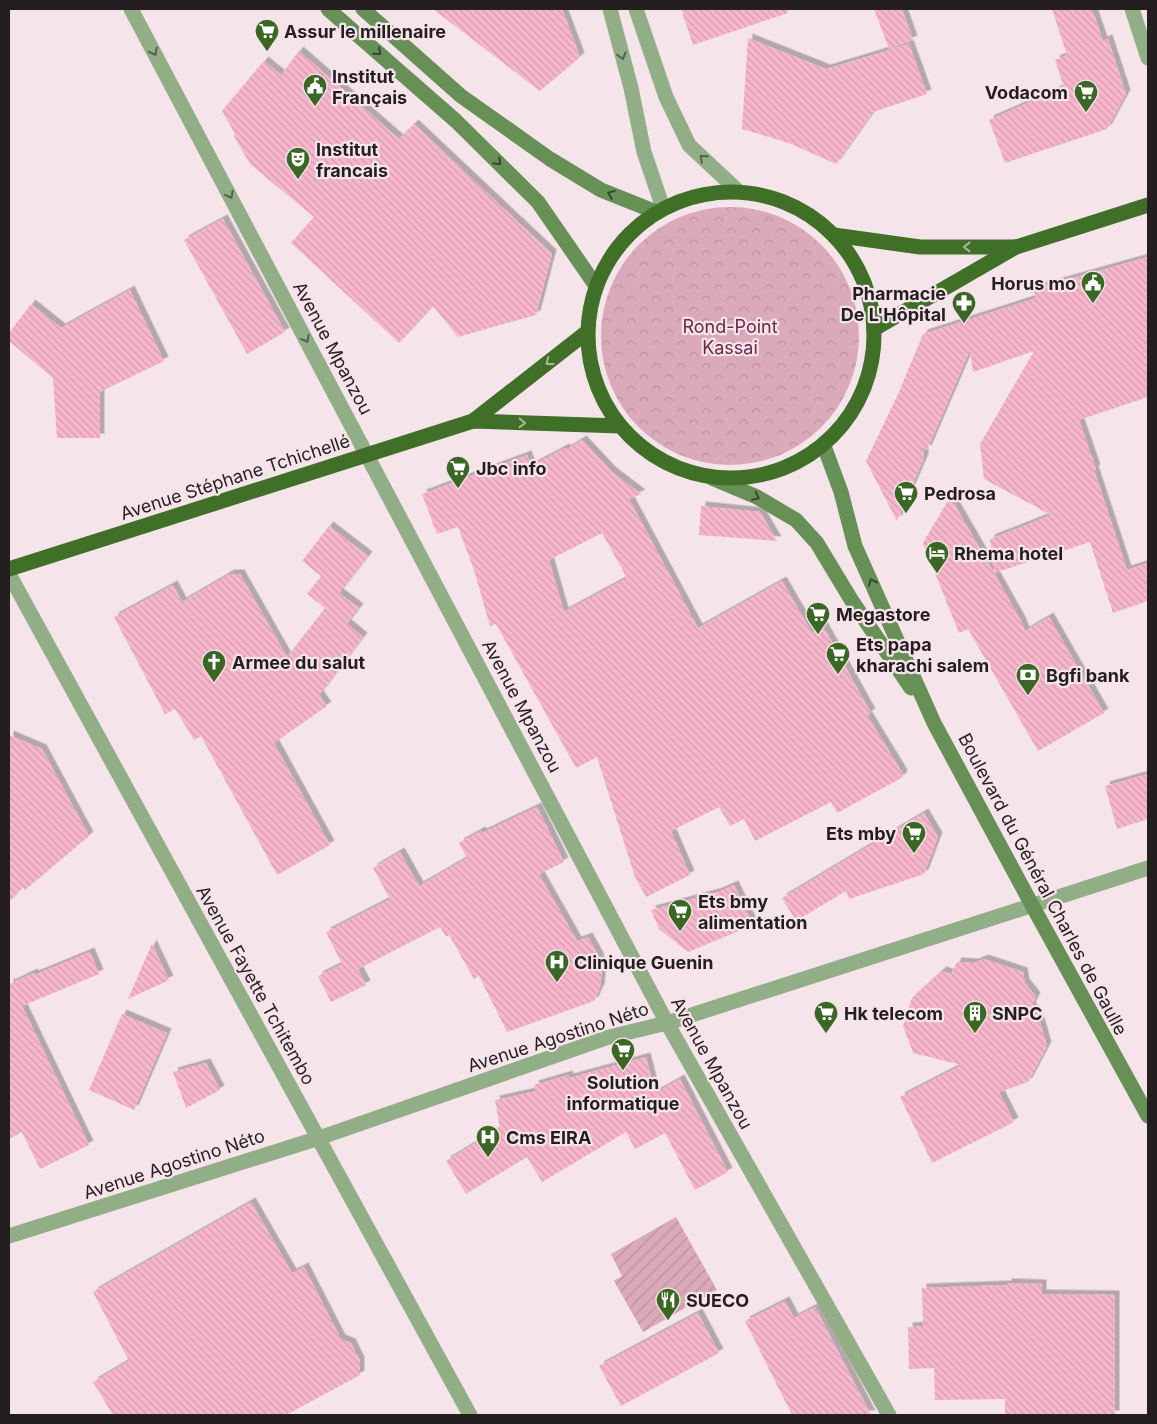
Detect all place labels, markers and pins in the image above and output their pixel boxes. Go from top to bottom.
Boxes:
supermarket icon: Assur le millenaire [254,18,280,52]
place label: Assur le millenaire [284,21,446,42]
place label: Institut Français [332,66,407,108]
public building icon: Institut Français [302,73,328,107]
supermarket icon: Vodacom [1073,79,1099,113]
place label: Vodacom [985,82,1068,103]
place label: Institut francais [316,139,388,181]
theatre icon: Institut francais [285,146,311,180]
public building icon: Horus mo [1080,270,1106,304]
place label: Horus mo [991,273,1076,294]
place label: Pharmacie De L'Hôpital [841,283,946,325]
pharmacy icon: Pharmacie De L'Hôpital [951,290,977,324]
supermarket icon: Jbc info [445,455,471,489]
place label: Jbc info [476,458,547,479]
supermarket icon: Pedrosa [893,480,919,514]
place label: Pedrosa [924,483,996,504]
hotel icon: Rhema hotel [924,540,950,574]
place label: Rhema hotel [954,543,1063,564]
supermarket icon: Megastore [805,601,831,635]
place label: Megastore [836,604,931,625]
place label: Ets papa kharachi salem [856,634,989,676]
supermarket icon: Ets papa kharachi salem [825,641,851,675]
church icon: Armee du salut [201,649,227,683]
place label: Armee du salut [232,652,365,673]
bank icon: Bgfi bank [1015,662,1041,696]
place label: Bgfi bank [1046,665,1130,686]
supermarket icon: Ets mby [901,820,927,854]
place label: Ets mby [826,823,896,844]
place label: Ets bmy alimentation [698,891,807,933]
supermarket icon: Ets bmy alimentation [667,898,693,932]
hospital icon: Clinique Guenin [544,949,570,983]
place label: Clinique Guenin [574,952,713,973]
supermarket icon: Hk telecom [813,1000,839,1034]
building icon: SNPC [962,1000,988,1034]
place label: Hk telecom [844,1003,943,1024]
place label: SNPC [992,1003,1042,1024]
supermarket icon: Solution informatique [610,1037,636,1071]
place label: Solution informatique [567,1072,680,1114]
hospital icon: Cms EIRA [475,1124,501,1158]
place label: Cms EIRA [506,1127,591,1148]
restaurant icon: SUECO [655,1287,681,1321]
place label: SUECO [686,1290,749,1311]

